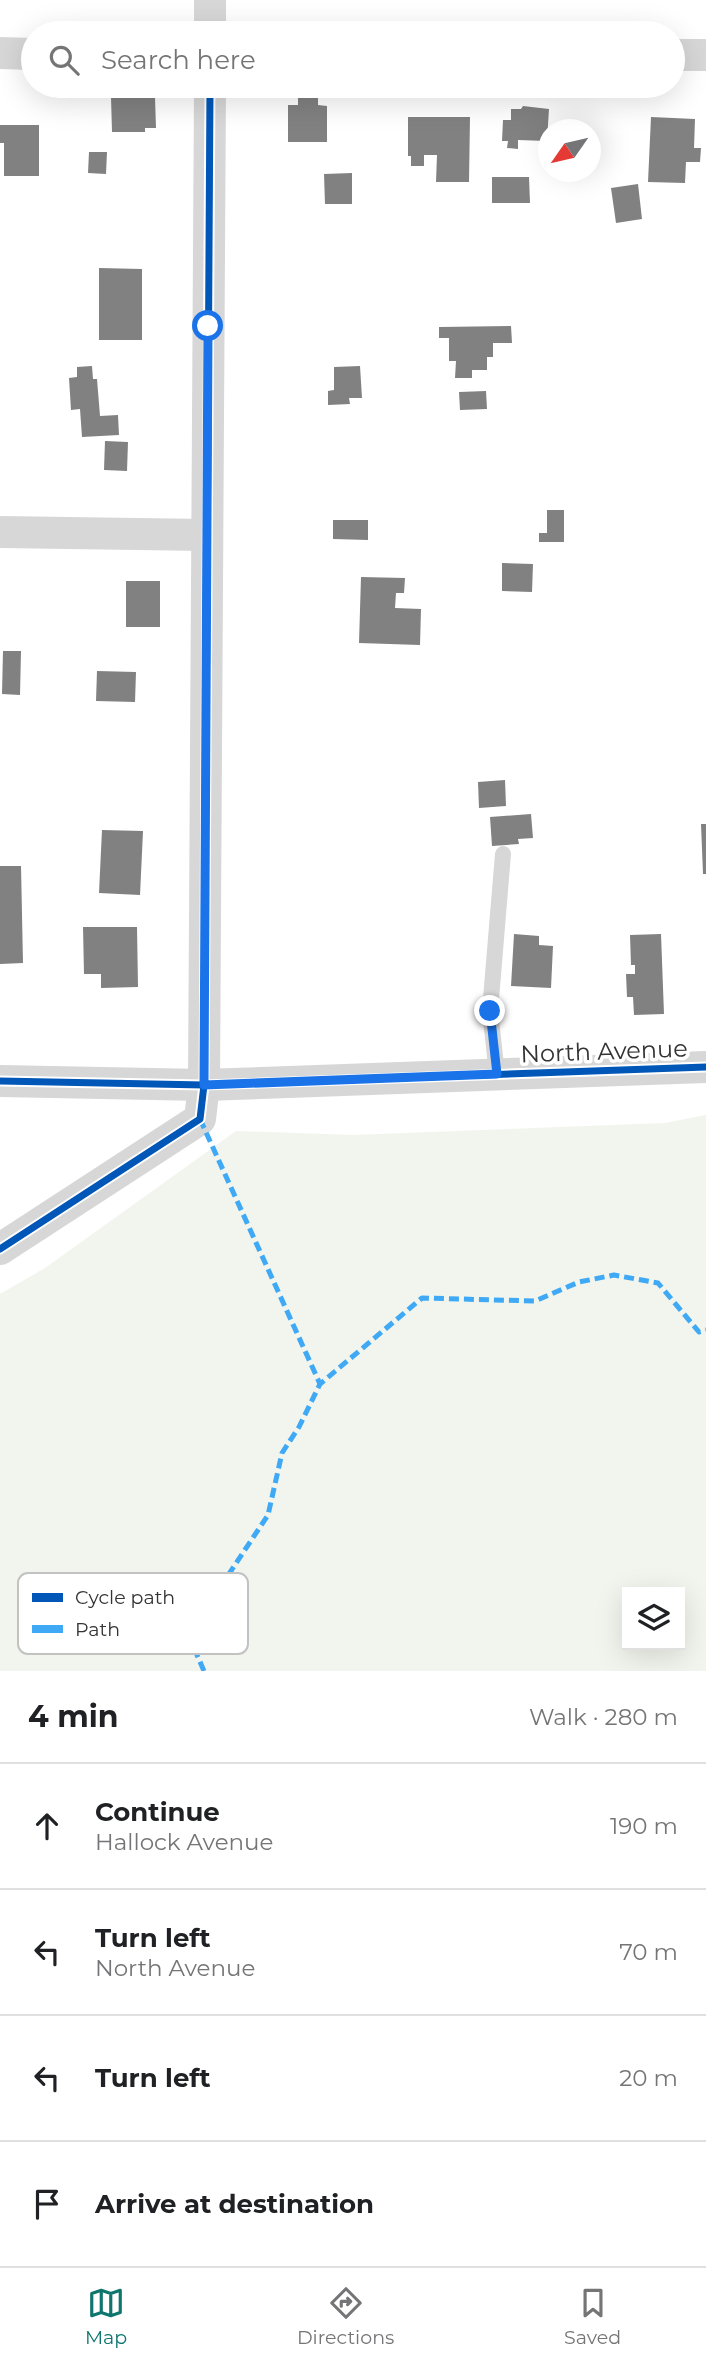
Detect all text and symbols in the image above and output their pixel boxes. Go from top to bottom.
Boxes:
search box [21,21,685,98]
icon: search [45,41,83,79]
text: Search here [101,44,256,76]
north arrow [538,119,601,182]
route start [192,310,223,341]
route end [474,995,505,1026]
street label: North Avenue [520,1034,688,1068]
legend [18,1573,248,1654]
text: Cycle path [75,1586,175,1609]
map controls [622,1587,685,1650]
button: layers [622,1587,685,1650]
text: Path [75,1618,120,1641]
text: 4 min [28,1698,118,1735]
text: Walk · 280 m [529,1703,678,1731]
text: Continue [95,1796,220,1828]
icon: ahead [28,1807,66,1845]
text: 190 m [610,1812,678,1840]
text: Hallock Avenue [95,1828,273,1856]
text: Turn left [95,1922,211,1954]
icon: left [28,1933,66,1971]
text: 70 m [619,1938,678,1966]
text: North Avenue [95,1954,255,1982]
icon: left [28,2059,66,2097]
text: Turn left [95,2062,211,2094]
text: 20 m [619,2064,678,2092]
icon: arrive [28,2185,66,2223]
text: Arrive at destination [95,2188,374,2220]
tab: Map [85,2284,127,2349]
tab: Directions [297,2284,394,2349]
tab: Saved [564,2284,621,2349]

